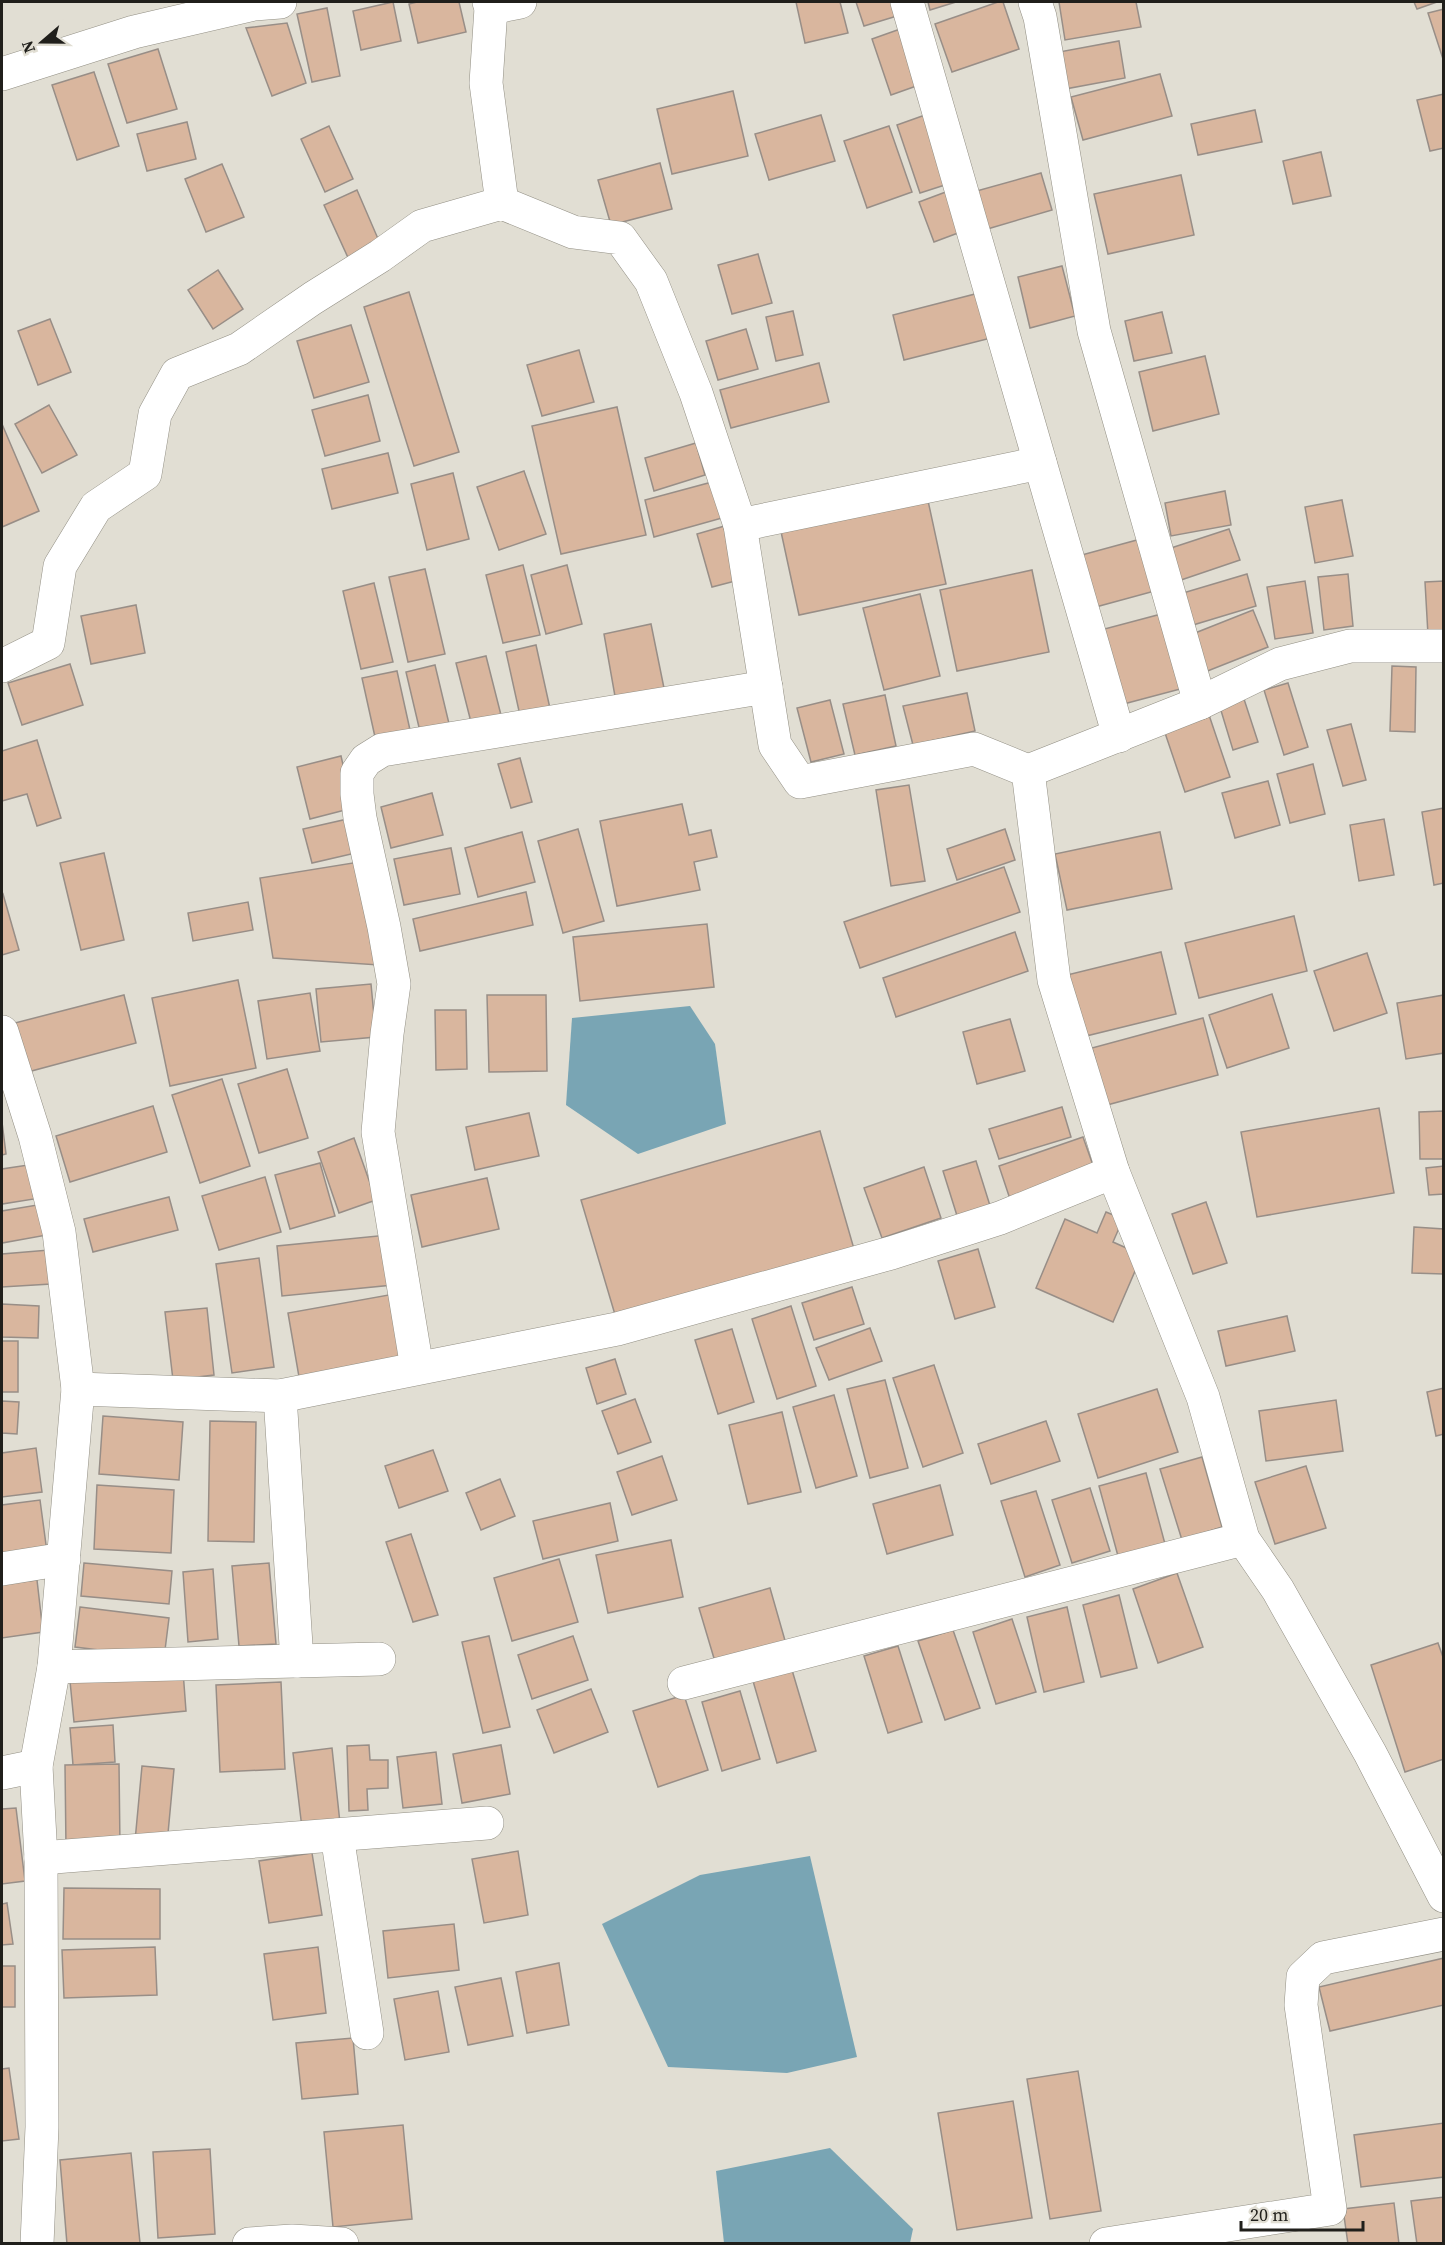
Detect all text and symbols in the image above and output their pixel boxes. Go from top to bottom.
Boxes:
north arrow [12,12,72,72]
text: N [15,38,40,56]
scale bar [1241,2194,1362,2232]
text: 20 m [1250,2202,1288,2227]

